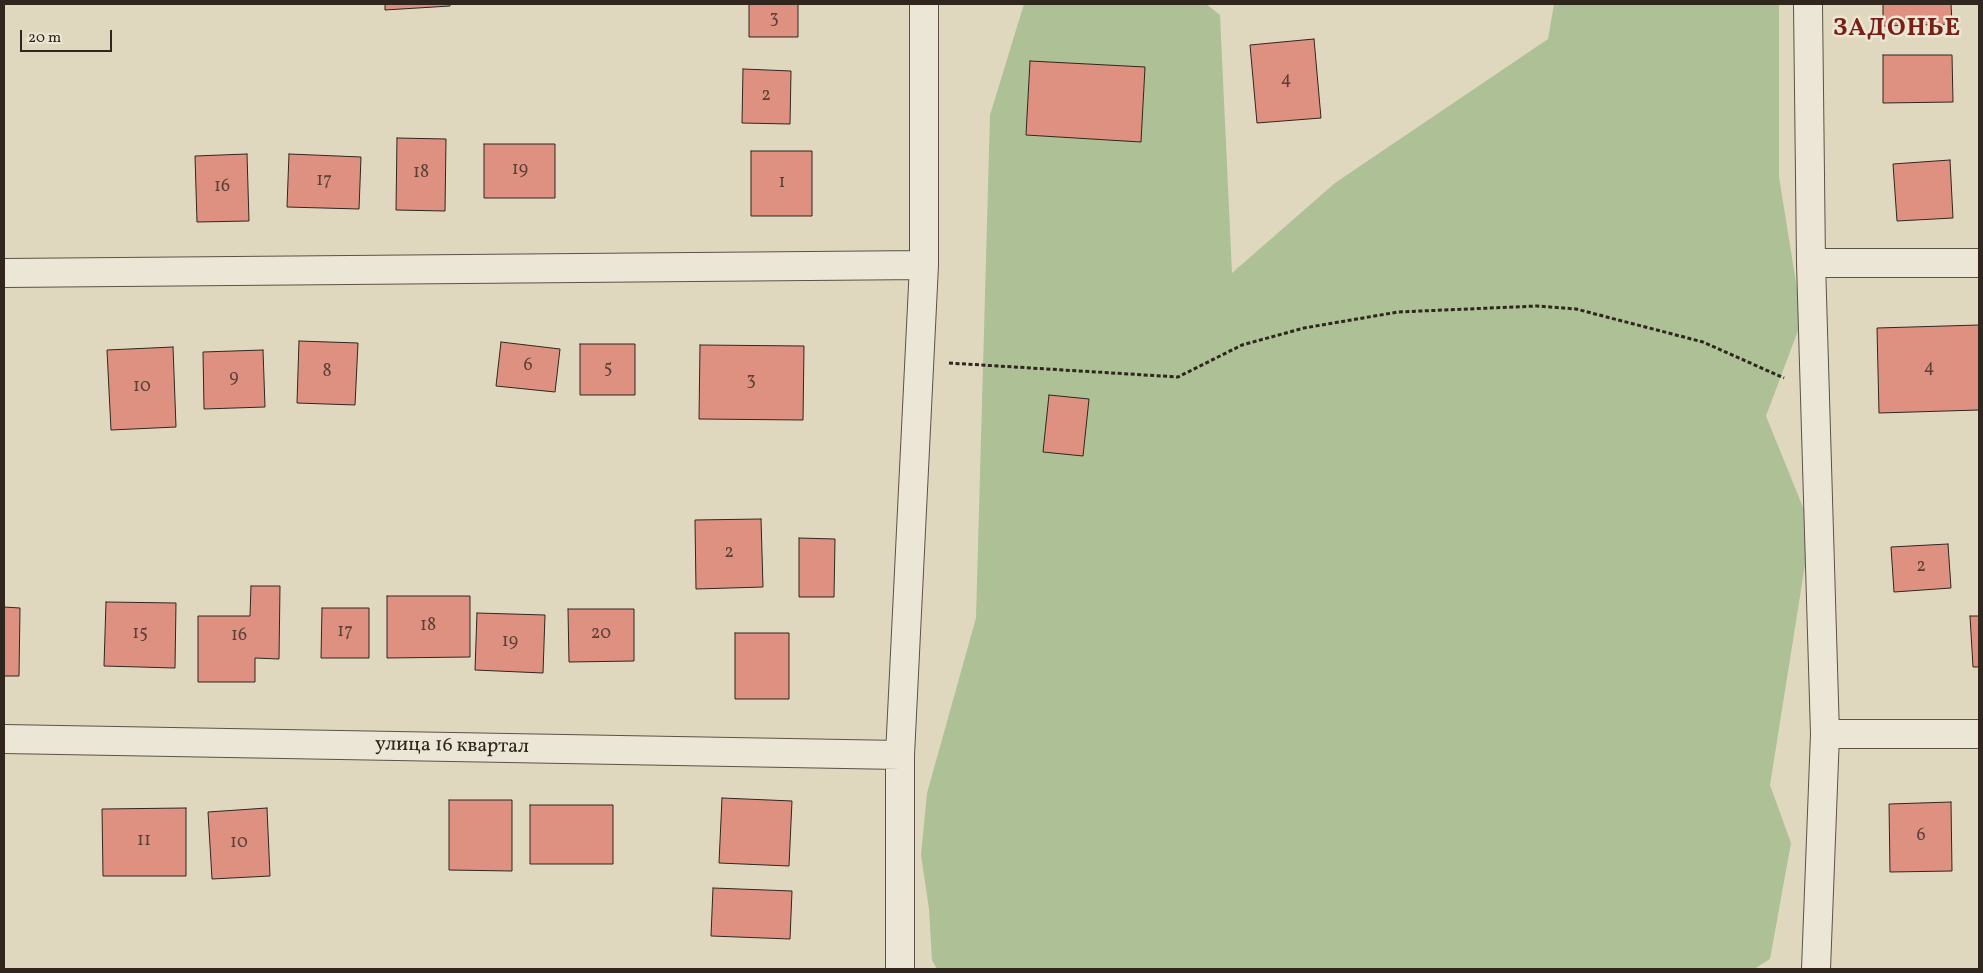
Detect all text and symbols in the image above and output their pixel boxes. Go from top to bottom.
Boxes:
house number: 3 [769,9,779,31]
district label: ЗАДОНЬЕ [1832,15,1962,45]
scale bar [22,20,115,52]
text: 20 m [28,28,61,49]
house number: 4 [1281,70,1291,92]
house number: 2 [761,86,771,108]
house number: 19 [512,160,528,182]
house number: 18 [413,163,429,185]
house number: 17 [316,171,332,193]
house number: 1 [779,173,785,195]
house number: 16 [214,177,230,199]
house number: 6 [523,356,533,378]
house number: 4 [1924,358,1934,380]
house number: 5 [604,359,612,381]
house number: 8 [322,362,332,384]
house number: 9 [229,368,239,390]
house number: 3 [746,371,756,393]
house number: 10 [133,377,151,399]
house number: 2 [724,543,734,565]
house number: 2 [1916,557,1926,579]
house number: 18 [420,616,436,638]
house number: 17 [337,622,353,644]
house number: 15 [132,624,148,646]
house number: 20 [591,624,611,646]
house number: 16 [231,626,247,648]
house number: 19 [502,632,518,654]
street label: улица 16 квартал [375,734,529,760]
house number: 6 [1916,826,1926,848]
house number: 11 [137,831,151,853]
house number: 10 [230,833,248,855]

